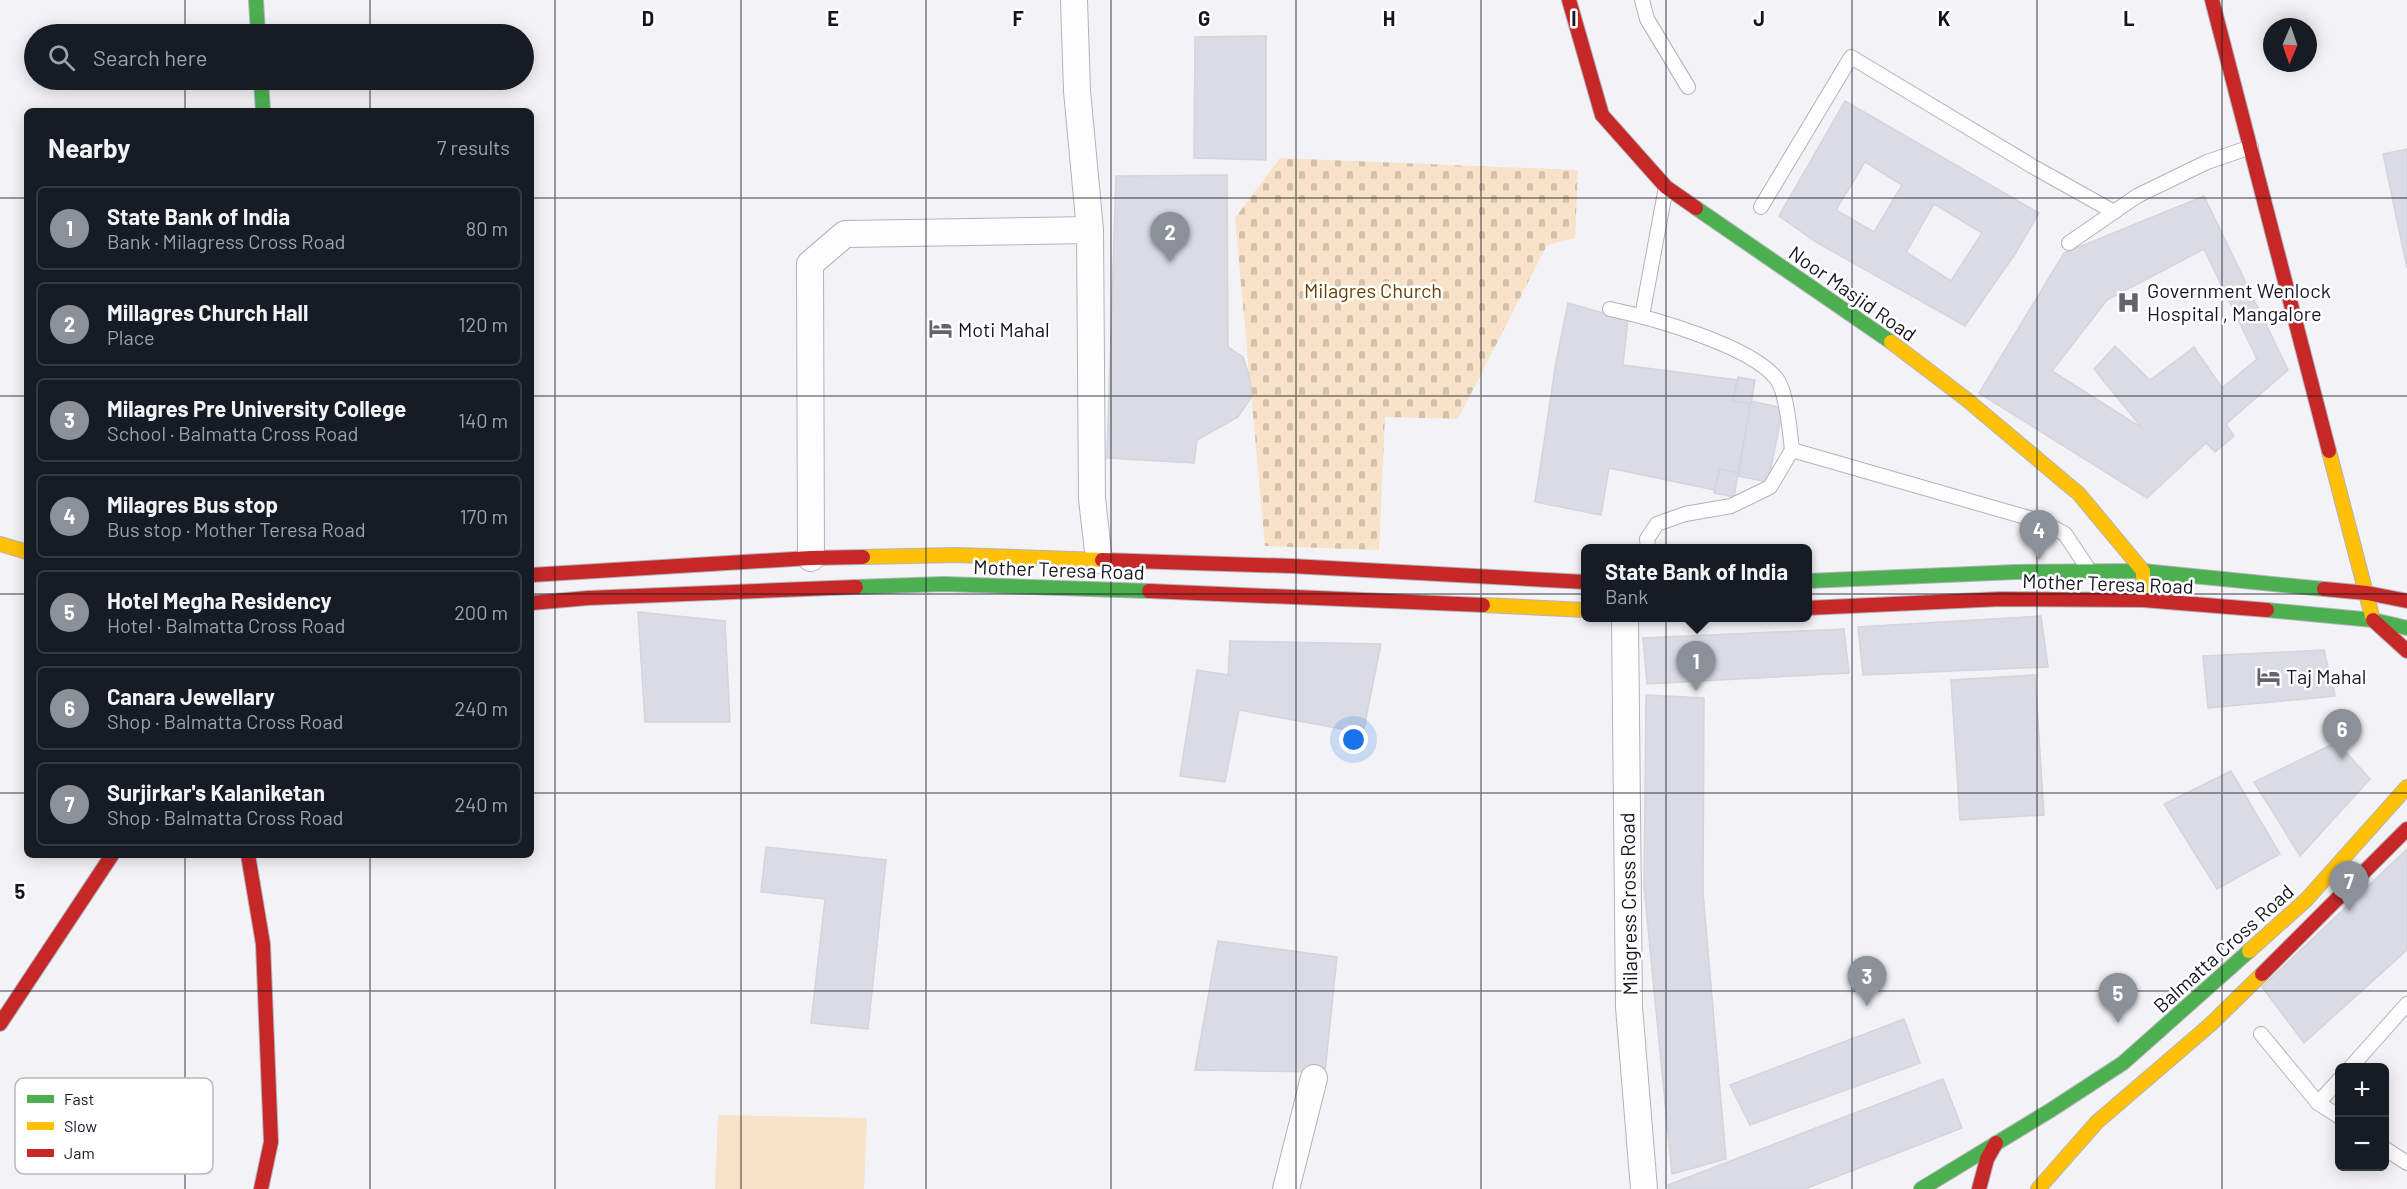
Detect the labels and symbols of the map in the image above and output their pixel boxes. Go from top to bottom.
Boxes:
text: D [642,6,654,30]
text: E [827,6,839,30]
text: F [1012,6,1024,30]
text: G [1198,6,1210,30]
text: H [1383,6,1395,30]
text: I [1571,6,1577,30]
text: J [1753,6,1765,30]
text: K [1938,6,1951,30]
text: L [2123,6,2135,30]
north arrow [2263,18,2317,72]
pin: 2 [1150,212,1190,262]
street label: Noor Masjid Road [1785,240,1921,346]
park label: Milagres Church [1304,278,1442,302]
place label: Government Wenlock Hospital , Mangalore [2147,278,2331,325]
hospital icon: Government Wenlock Hospital , Mangalore [2116,289,2142,315]
hotel icon: Moti Mahal [927,316,953,342]
place label: Moti Mahal [958,317,1050,341]
pin: 4 [2020,510,2058,560]
street label: Mother Teresa Road [973,554,1145,584]
street label: Mother Teresa Road [2022,568,2194,598]
pin: 1 [1676,642,1716,691]
hotel icon: Taj Mahal [2255,663,2281,689]
place label: Taj Mahal [2286,664,2366,688]
pin: 6 [2322,710,2362,759]
your location [1339,725,1368,754]
street label: Milagress Cross Road [1614,812,1642,996]
pin: 7 [2330,862,2368,911]
text: 5 [15,879,26,903]
street label: Balmatta Cross Road [2148,879,2298,1017]
pin: 3 [1848,956,1886,1006]
pin: 5 [2098,974,2138,1023]
legend [15,1078,213,1174]
text: Fast [64,1089,94,1108]
text: Slow [64,1116,97,1135]
text: Jam [64,1143,95,1162]

